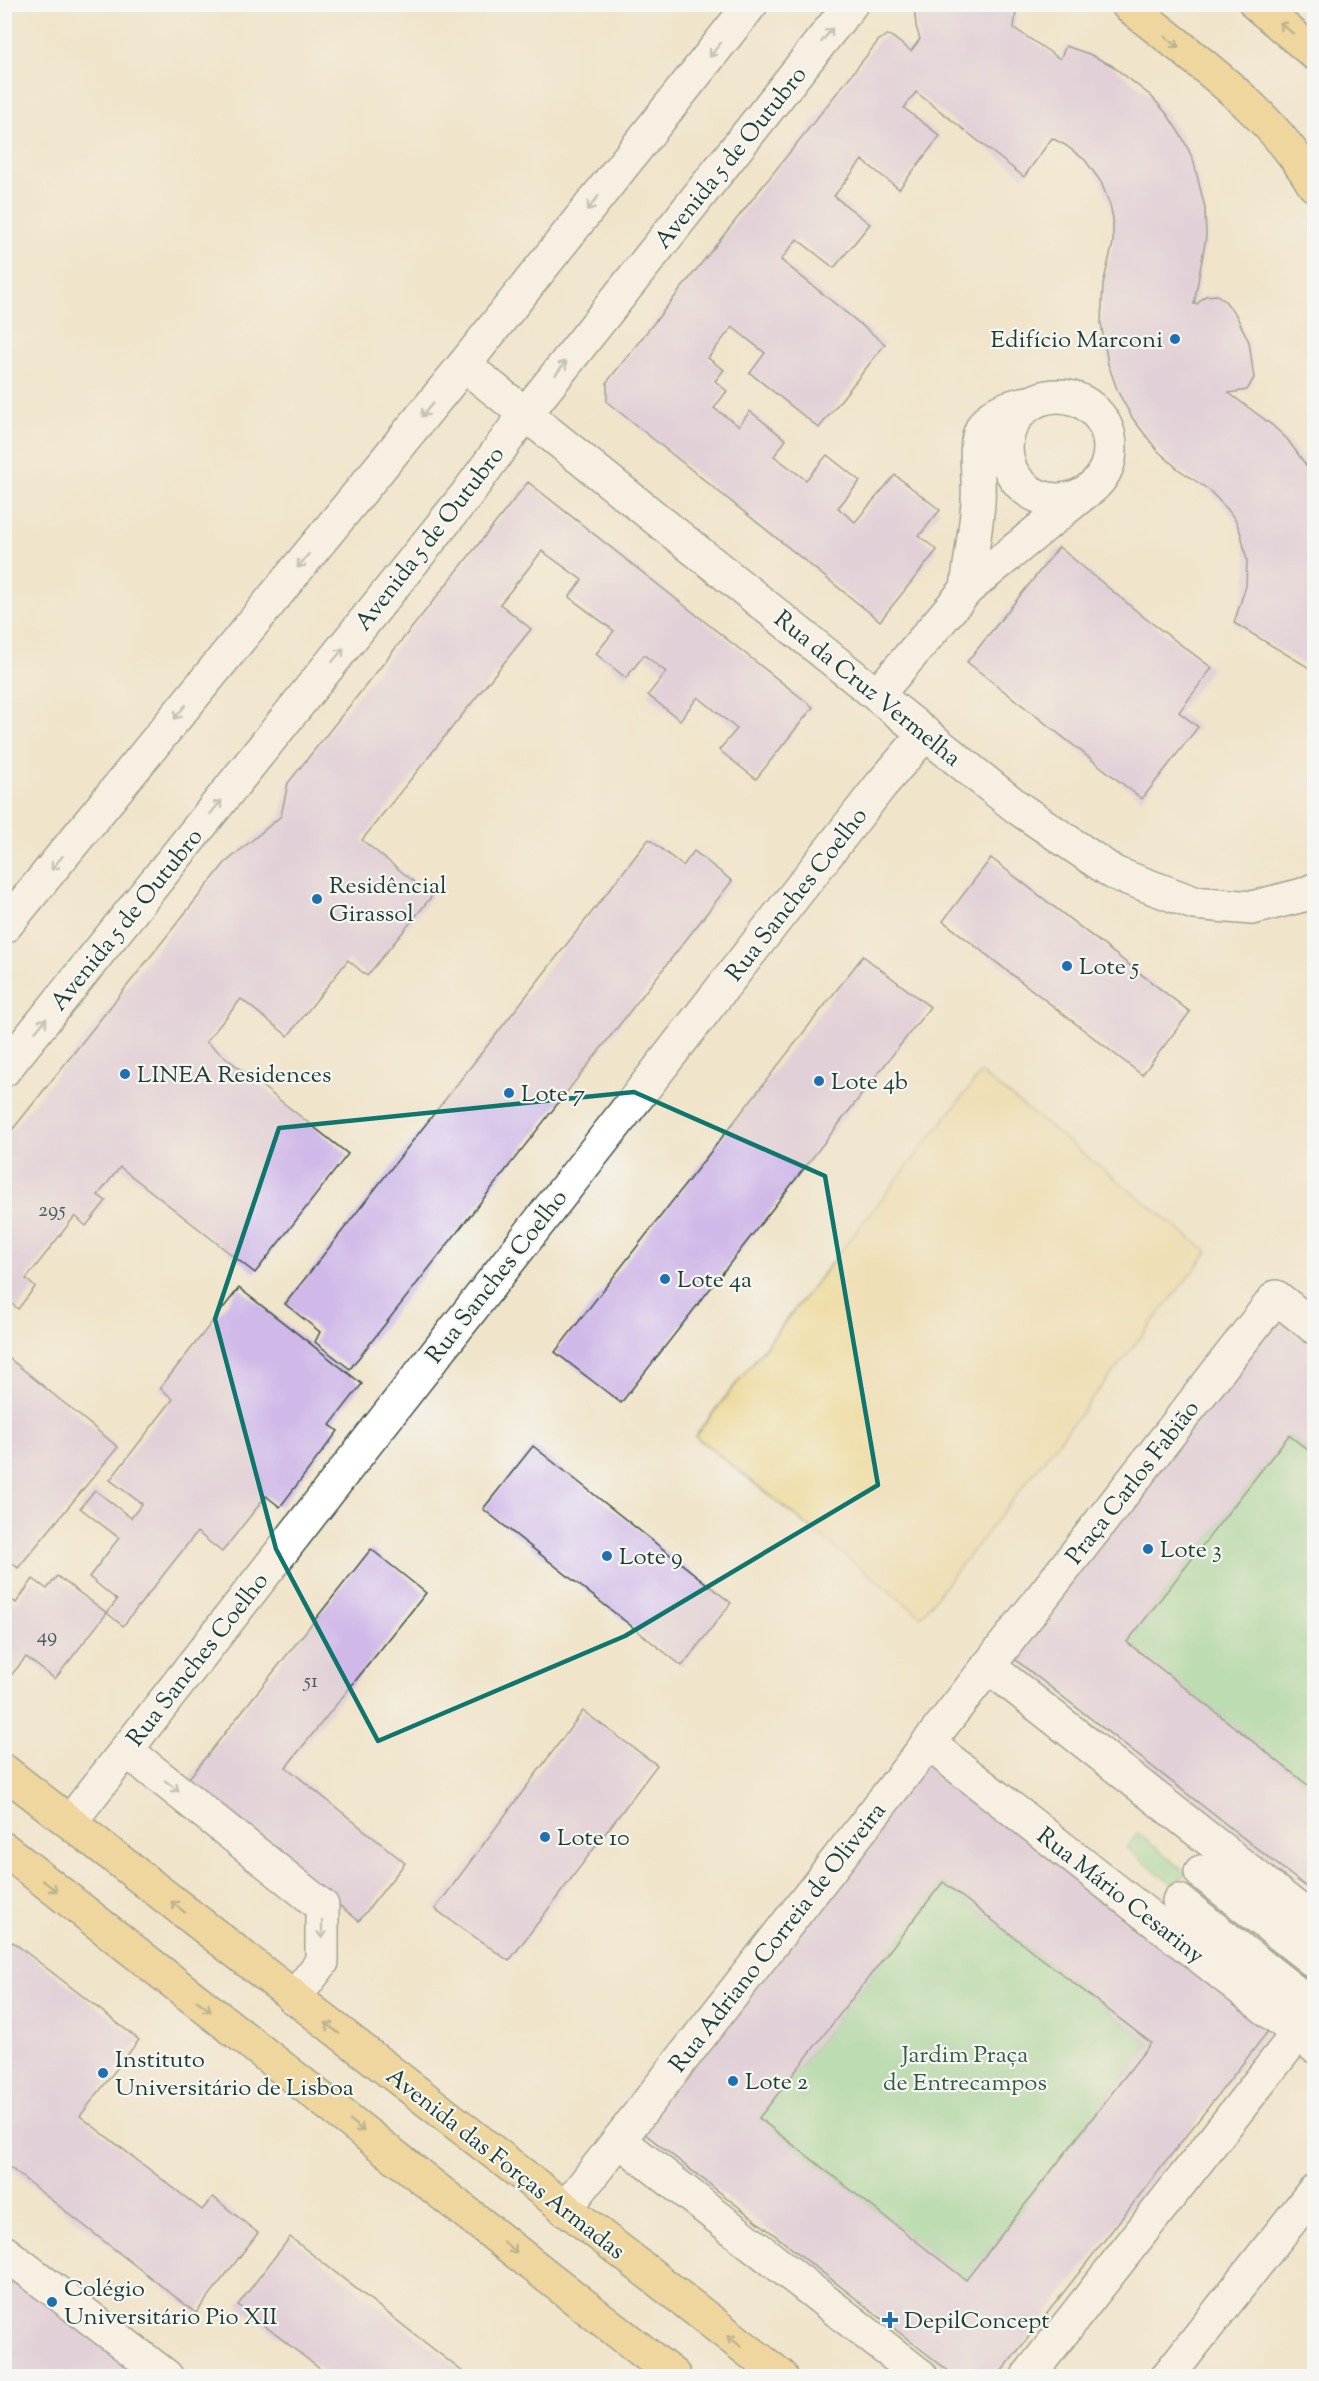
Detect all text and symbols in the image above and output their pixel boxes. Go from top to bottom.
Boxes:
one-way arrow [1278,22,1294,35]
one-way arrow [820,27,833,43]
one-way arrow [1164,35,1180,48]
one-way arrow [708,42,721,58]
street label: Avenida 5 de Outubro [647,60,816,257]
one-way arrow [587,195,600,211]
place label: Edifício Marconi [991,324,1163,358]
marker: Edifício Marconi [1168,332,1182,346]
one-way arrow [555,360,568,376]
one-way arrow [420,402,434,417]
street label: Avenida 5 de Outubro [348,440,514,639]
one-way arrow [297,553,310,569]
street label: Rua da Cruz Vermelha [766,603,968,776]
one-way arrow [331,647,344,663]
one-way arrow [173,704,187,719]
one-way arrow [209,799,222,815]
street label: Rua Sanches Coelho [719,801,876,989]
street label: Avenida 5 de Outubro [43,822,212,1019]
one-way arrow [50,855,63,871]
place label: Residêncial Girassol [329,870,447,932]
marker: Residêncial Girassol [310,892,324,906]
place label: Lote 5 [1079,951,1139,985]
marker: Lote 5 [1060,959,1074,973]
one-way arrow [35,1017,48,1033]
place label: LINEA Residences [137,1059,331,1093]
place label: Lote 4b [831,1066,908,1100]
marker: LINEA Residences [118,1067,132,1081]
marker: Lote 4b [812,1074,826,1088]
place label: Lote 7 [521,1078,585,1112]
marker: Lote 7 [502,1086,516,1100]
street label: Rua Sanches Coelho [419,1183,576,1371]
house number: 295 [38,1196,66,1226]
place label: Lote 4a [677,1264,752,1298]
marker: Lote 4a [658,1272,672,1286]
street label: Praça Carlos Fabião [1059,1394,1209,1573]
place label: Lote 3 [1160,1534,1222,1568]
place label: Lote 9 [619,1541,683,1575]
marker: Lote 3 [1141,1542,1155,1556]
marker: Lote 9 [600,1549,614,1563]
street label: Rua Sanches Coelho [120,1566,277,1754]
house number: 49 [37,1622,57,1652]
house number: 51 [303,1667,318,1697]
one-way arrow [164,1780,180,1793]
street label: Rua Adriano Correia de Oliveira [662,1796,895,2080]
street label: Rua Mário Cesariny [1029,1820,1211,1973]
place label: Lote 10 [557,1822,630,1856]
marker: Lote 10 [538,1830,552,1844]
one-way arrow [42,1879,58,1892]
one-way arrow [171,1901,187,1914]
one-way arrow [316,1919,328,1939]
one-way arrow [196,2000,212,2013]
one-way arrow [324,2021,340,2034]
park label: Jardim Praça de Entrecampos [883,2039,1047,2101]
place label: Instituto Universitário de Lisboa [115,2044,354,2106]
street label: Avenida das Forças Armadas [378,2060,632,2269]
marker: Instituto Universitário de Lisboa [96,2066,110,2080]
place label: Lote 2 [745,2066,808,2100]
marker: Lote 2 [726,2074,740,2088]
one-way arrow [349,2120,365,2133]
one-way arrow [502,2241,518,2254]
place label: Colégio Universitário Pio XII [64,2273,278,2335]
marker: Colégio Universitário Pio XII [45,2295,59,2309]
place label: DepilConcept [904,2305,1050,2339]
marker: DepilConcept [881,2311,899,2329]
one-way arrow [727,2334,743,2347]

